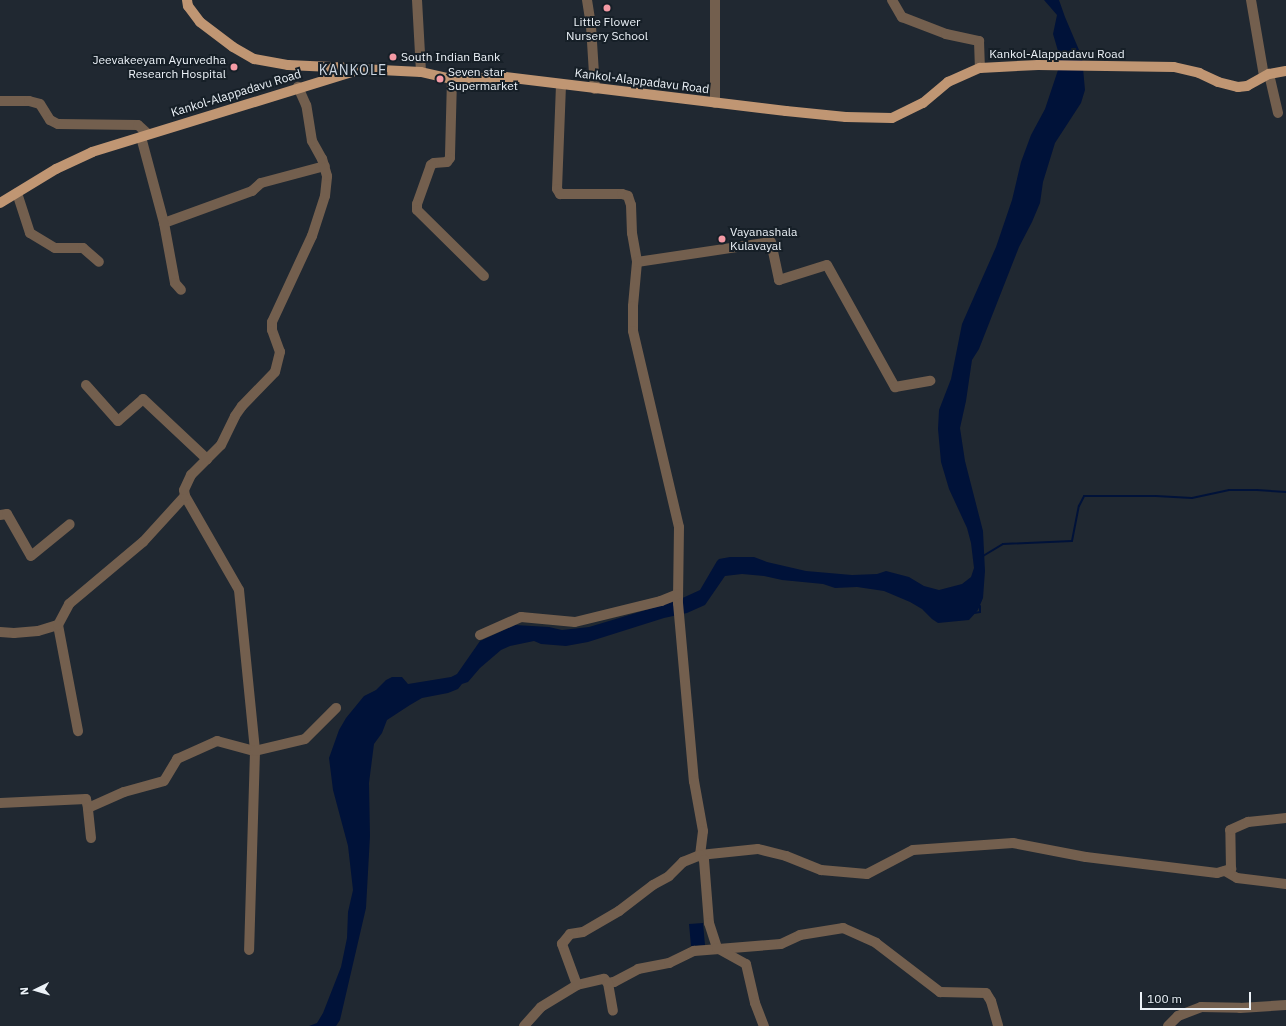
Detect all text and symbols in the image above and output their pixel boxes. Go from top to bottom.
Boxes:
marker: Little Flower Nursery School [602,3,612,13]
place label: Little Flower Nursery School [566,15,648,43]
street label: Kankol-Alappadavu Road [989,47,1125,61]
place label: South Indian Bank [401,50,500,64]
marker: South Indian Bank [388,52,398,62]
place label: Jeevakeeyam Ayurvedha Research Hospital [92,53,226,81]
marker: Jeevakeeyam Ayurvedha Research Hospital [229,62,239,72]
district label: KANKOLE [319,62,387,78]
place label: Seven star Supermarket [448,65,518,93]
street label: Kankol-Alappadavu Road [169,66,303,120]
street label: Kankol-Alappadavu Road [574,66,710,96]
marker: Seven star Supermarket [435,74,445,84]
place label: Vayanashala Kulavayal [730,225,797,253]
marker: Vayanashala Kulavayal [717,234,727,244]
north arrow [16,970,56,1010]
scale bar [1142,984,1253,1010]
text: N [17,986,31,996]
text: 100 m [1147,991,1182,1006]

